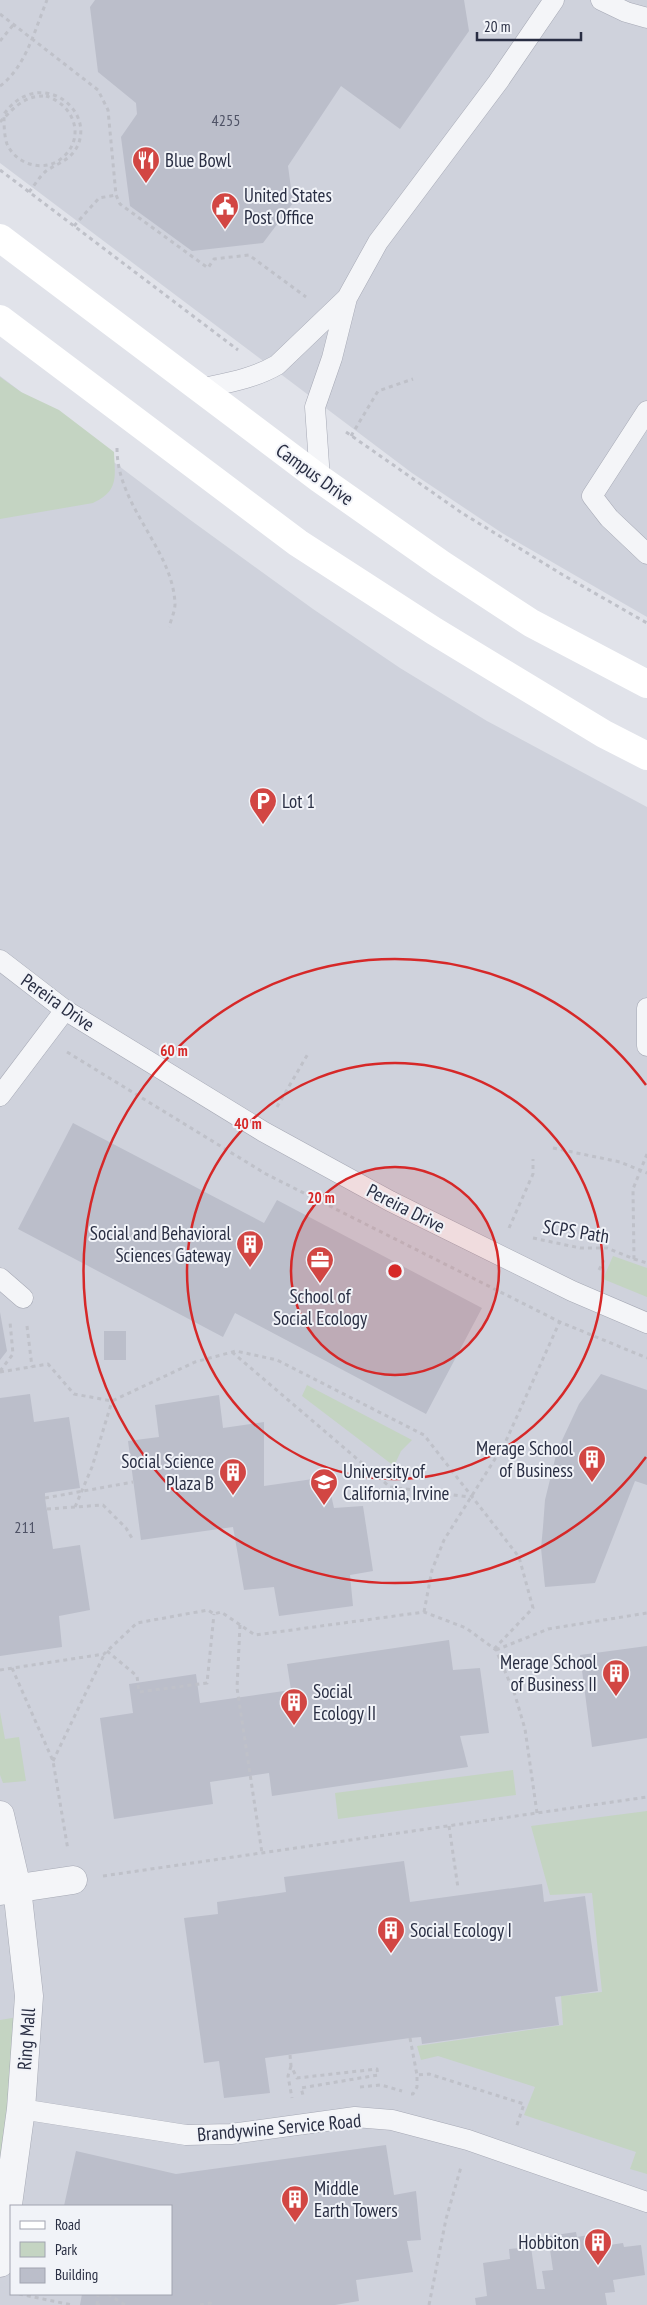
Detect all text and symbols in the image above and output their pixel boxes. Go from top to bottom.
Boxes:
scale bar [477,10,581,42]
text: 20 m [484,17,510,36]
house number: 4255 [212,110,240,130]
restaurant icon: Blue Bowl [131,145,161,184]
place label: Blue Bowl [165,148,232,172]
place label: United States Post Office [244,183,332,229]
public building icon: United States Post Office [210,191,240,230]
street label: Campus Drive [272,438,359,510]
parking icon: Lot 1 [248,786,278,825]
place label: Lot 1 [282,789,315,813]
street label: Pereira Drive [17,968,100,1036]
text: 60 m [160,1041,188,1060]
text: 40 m [234,1114,262,1133]
street label: Pereira Drive [363,1178,449,1238]
text: 20 m [307,1188,335,1207]
street label: SCPS Path [541,1214,611,1248]
place label: Social and Behavioral Sciences Gateway [90,1221,232,1267]
building icon: Social and Behavioral Sciences Gateway [235,1229,265,1268]
office icon: School of Social Ecology [305,1245,335,1284]
centre of rings [386,1262,404,1280]
place label: School of Social Ecology [273,1284,368,1330]
place label: Merage School of Business [476,1436,574,1482]
building icon: Merage School of Business [577,1444,607,1483]
place label: Social Science Plaza B [121,1449,214,1495]
building icon: Social Science Plaza B [218,1457,248,1496]
place label: University of California, Irvine [343,1459,450,1505]
school or university icon: University of California, Irvine [309,1467,339,1506]
house number: 211 [14,1517,36,1537]
place label: Merage School of Business II [500,1650,598,1696]
building icon: Merage School of Business II [601,1658,631,1697]
place label: Social Ecology II [313,1679,376,1725]
building icon: Social Ecology II [279,1687,309,1726]
building icon: Social Ecology I [376,1915,406,1954]
place label: Social Ecology I [410,1918,512,1942]
street label: Ring Mall [12,2006,40,2071]
street label: Brandywine Service Road [196,2108,362,2146]
place label: Middle Earth Towers [314,2176,398,2222]
building icon: Middle Earth Towers [280,2184,310,2223]
legend [10,2205,172,2295]
text: Road [55,2215,81,2234]
building icon: Hobbiton [583,2227,613,2266]
place label: Hobbiton [518,2230,579,2254]
text: Park [55,2240,77,2259]
text: Building [55,2265,98,2284]

